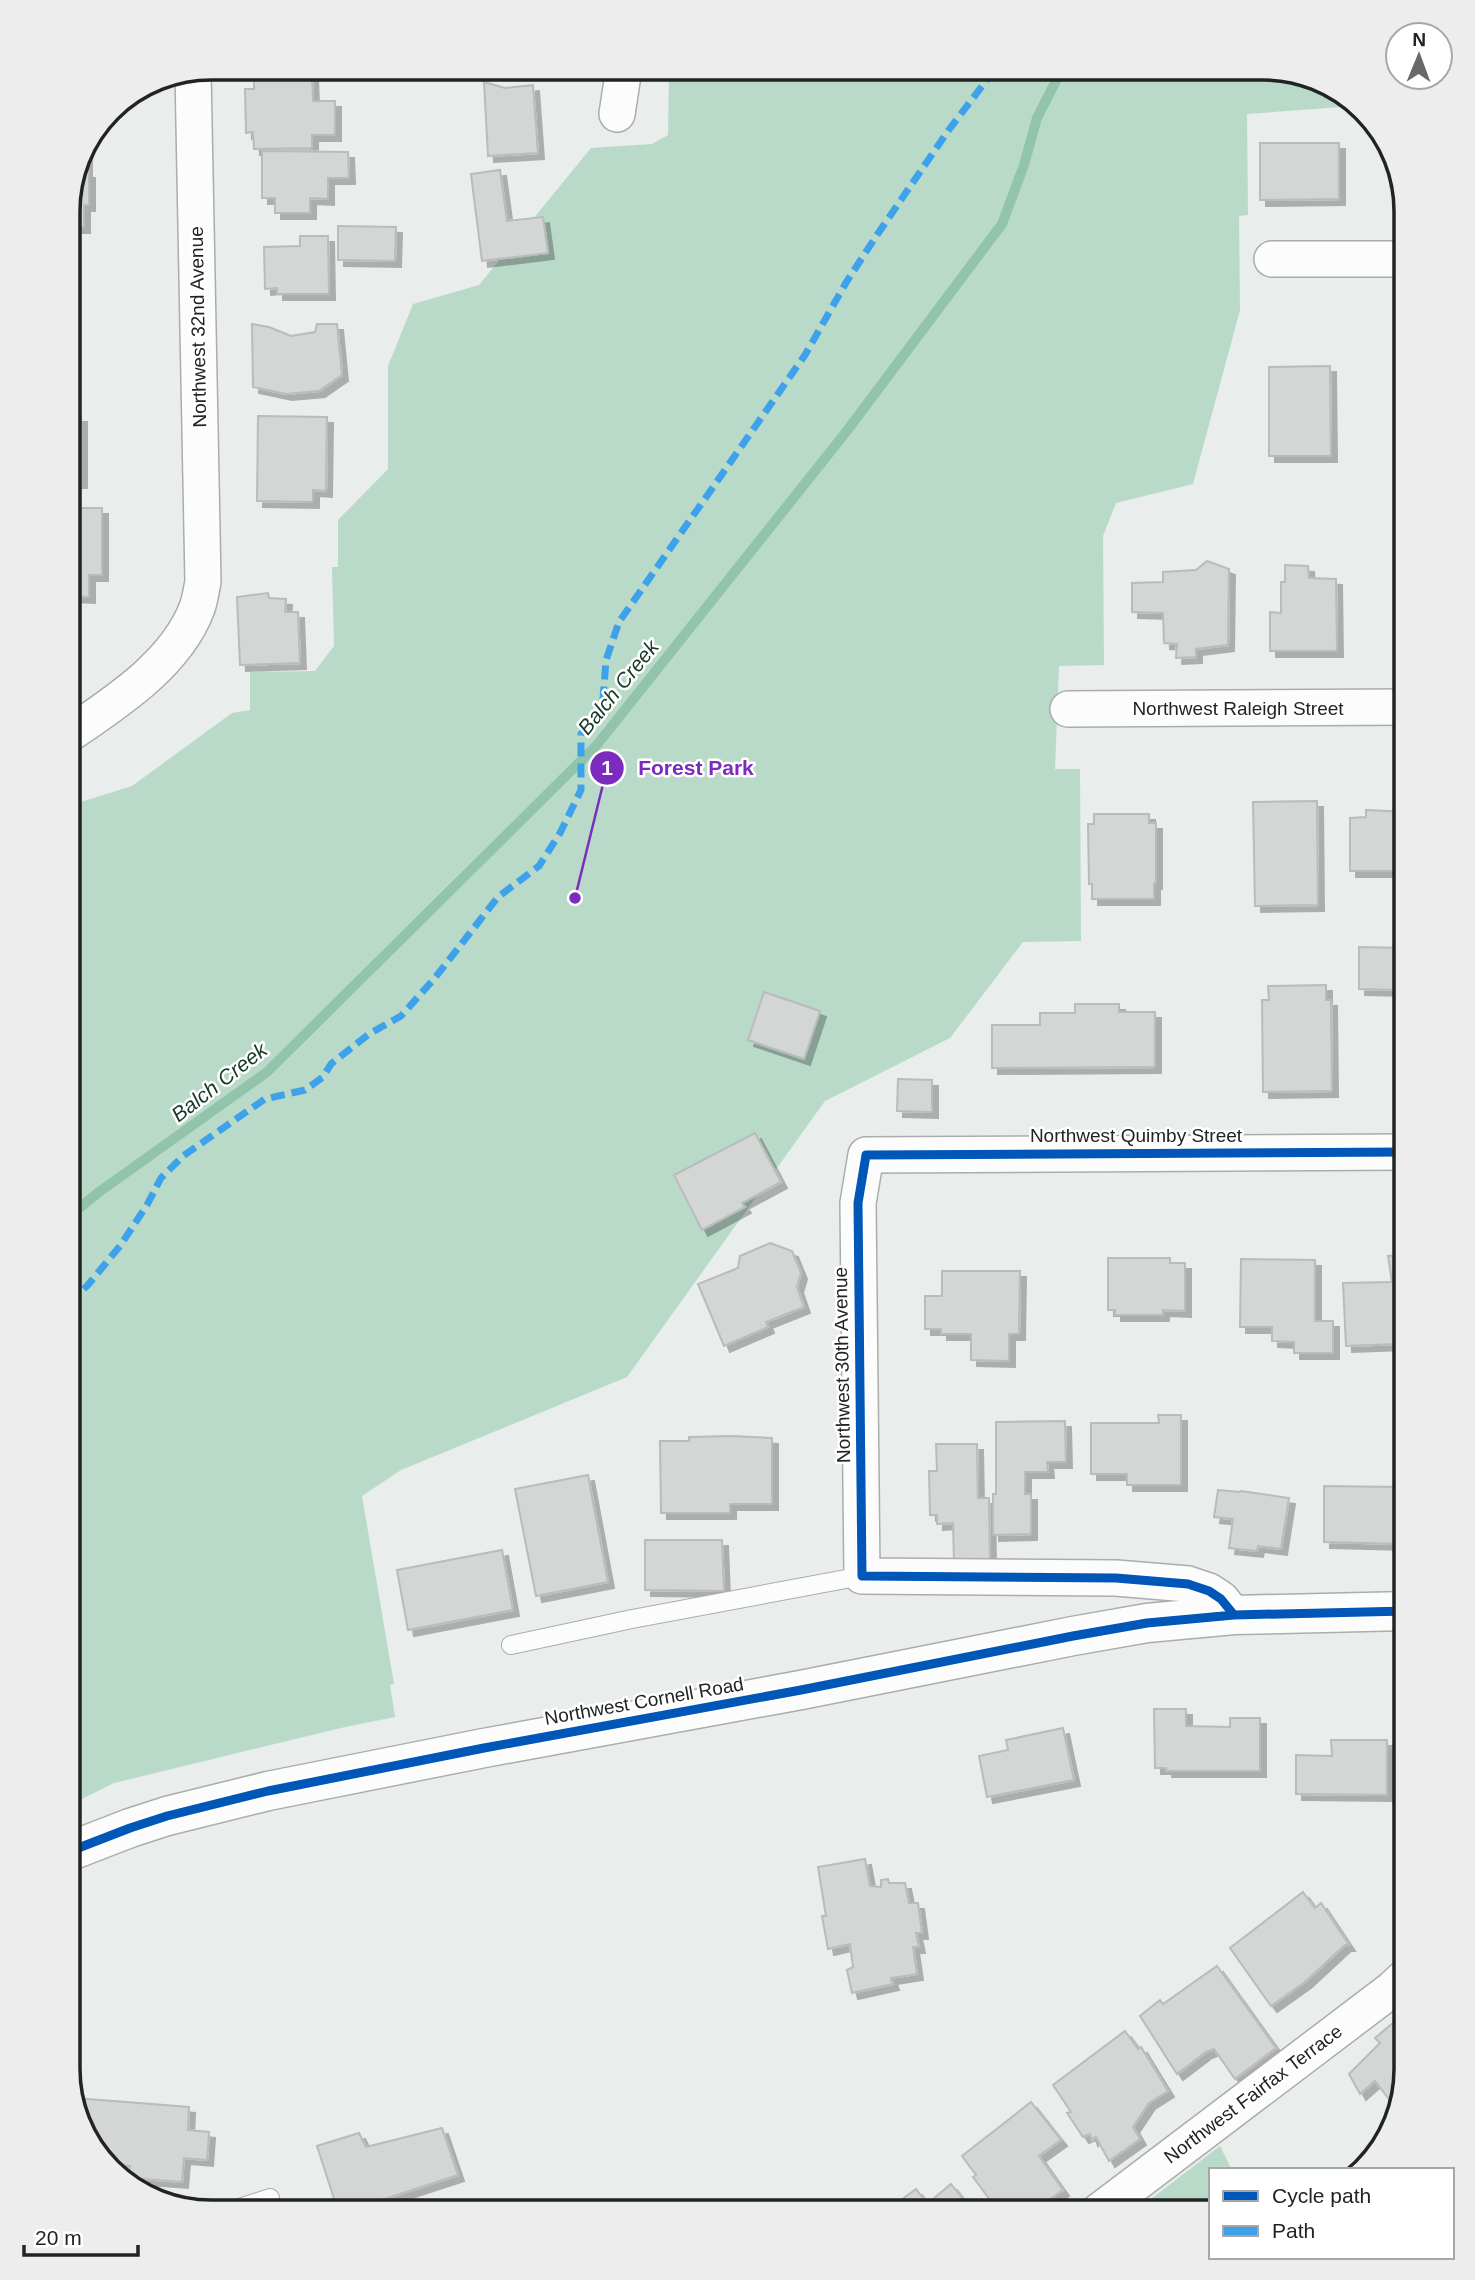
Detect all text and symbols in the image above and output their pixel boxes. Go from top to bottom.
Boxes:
north arrow [1384,21,1454,91]
text: N [1412,29,1426,50]
street label: Northwest 32nd Avenue [186,226,210,428]
water label: Balch Creek [573,634,664,739]
street label: Northwest Raleigh Street [1132,698,1344,719]
callout: Forest Park [589,747,768,789]
text: 1 [601,756,613,779]
text: Forest Park [638,756,754,779]
water label: Balch Creek [167,1037,272,1126]
street label: Northwest Quimby Street [1030,1125,1243,1146]
street label: Northwest 30th Avenue [830,1267,854,1463]
street label: Northwest Cornell Road [543,1673,745,1729]
street label: Northwest Fairfax Terrace [1160,2020,1346,2168]
legend [1209,2168,1454,2259]
text: Cycle path [1272,2184,1371,2207]
scale bar [24,2214,138,2258]
text: Path [1272,2219,1315,2242]
text: 20 m [35,2226,82,2249]

